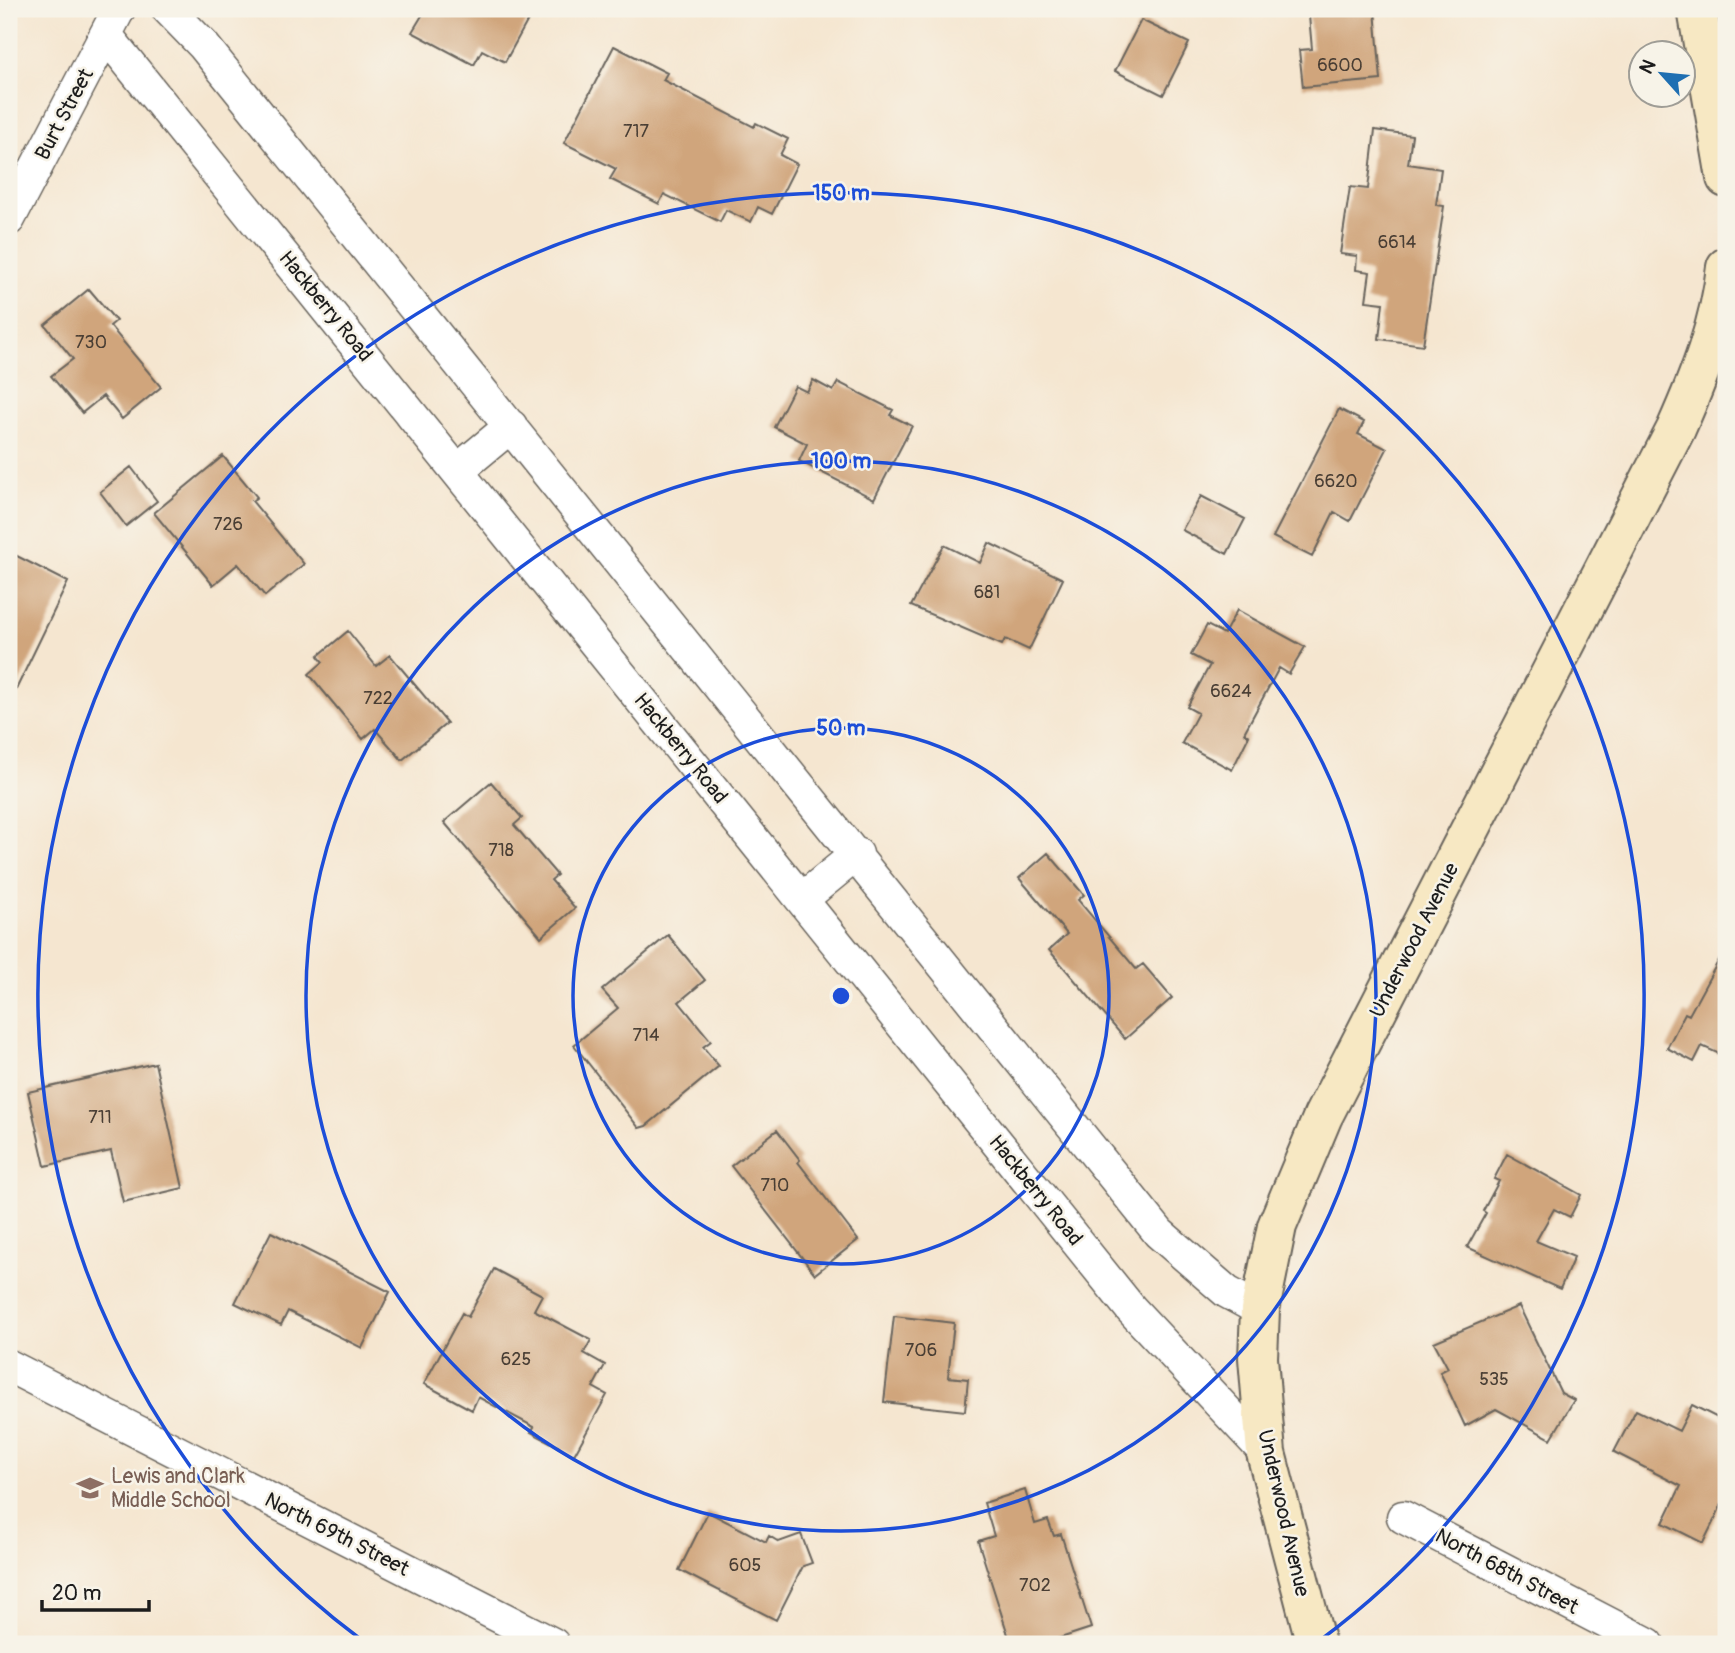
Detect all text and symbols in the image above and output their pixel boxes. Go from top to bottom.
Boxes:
north arrow [1626,38,1696,108]
house number: 6600 [1317,54,1363,77]
text: N [1634,55,1661,78]
street label: Burt Street [29,63,100,165]
house number: 717 [623,120,650,143]
text: 150 m [812,180,870,207]
house number: 6614 [1378,231,1417,254]
street label: Hackberry Road [273,245,379,367]
house number: 730 [75,331,107,354]
text: 100 m [811,448,871,475]
house number: 6620 [1314,470,1358,493]
house number: 726 [213,513,243,536]
house number: 681 [974,581,1000,604]
house number: 6624 [1210,680,1252,703]
house number: 722 [363,687,393,710]
street label: Hackberry Road [628,687,734,809]
text: 50 m [817,715,866,742]
house number: 718 [488,839,514,862]
street label: Underwood Avenue [1364,858,1465,1022]
centre of rings [829,984,853,1008]
house number: 714 [633,1024,660,1047]
house number: 711 [88,1106,112,1129]
street label: Hackberry Road [983,1129,1089,1251]
house number: 710 [761,1174,789,1197]
house number: 706 [905,1339,937,1362]
house number: 625 [501,1348,531,1371]
house number: 535 [1479,1368,1509,1391]
street label: Underwood Avenue [1251,1427,1316,1600]
place label: Lewis and Clark Middle School [111,1463,245,1514]
school or university icon: Lewis and Clark Middle School [75,1473,105,1503]
street label: North 69th Street [260,1486,414,1583]
street label: North 68th Street [1430,1522,1584,1621]
house number: 605 [729,1554,761,1577]
scale bar [42,1569,149,1613]
house number: 702 [1019,1574,1051,1597]
text: 20 m [52,1580,101,1607]

